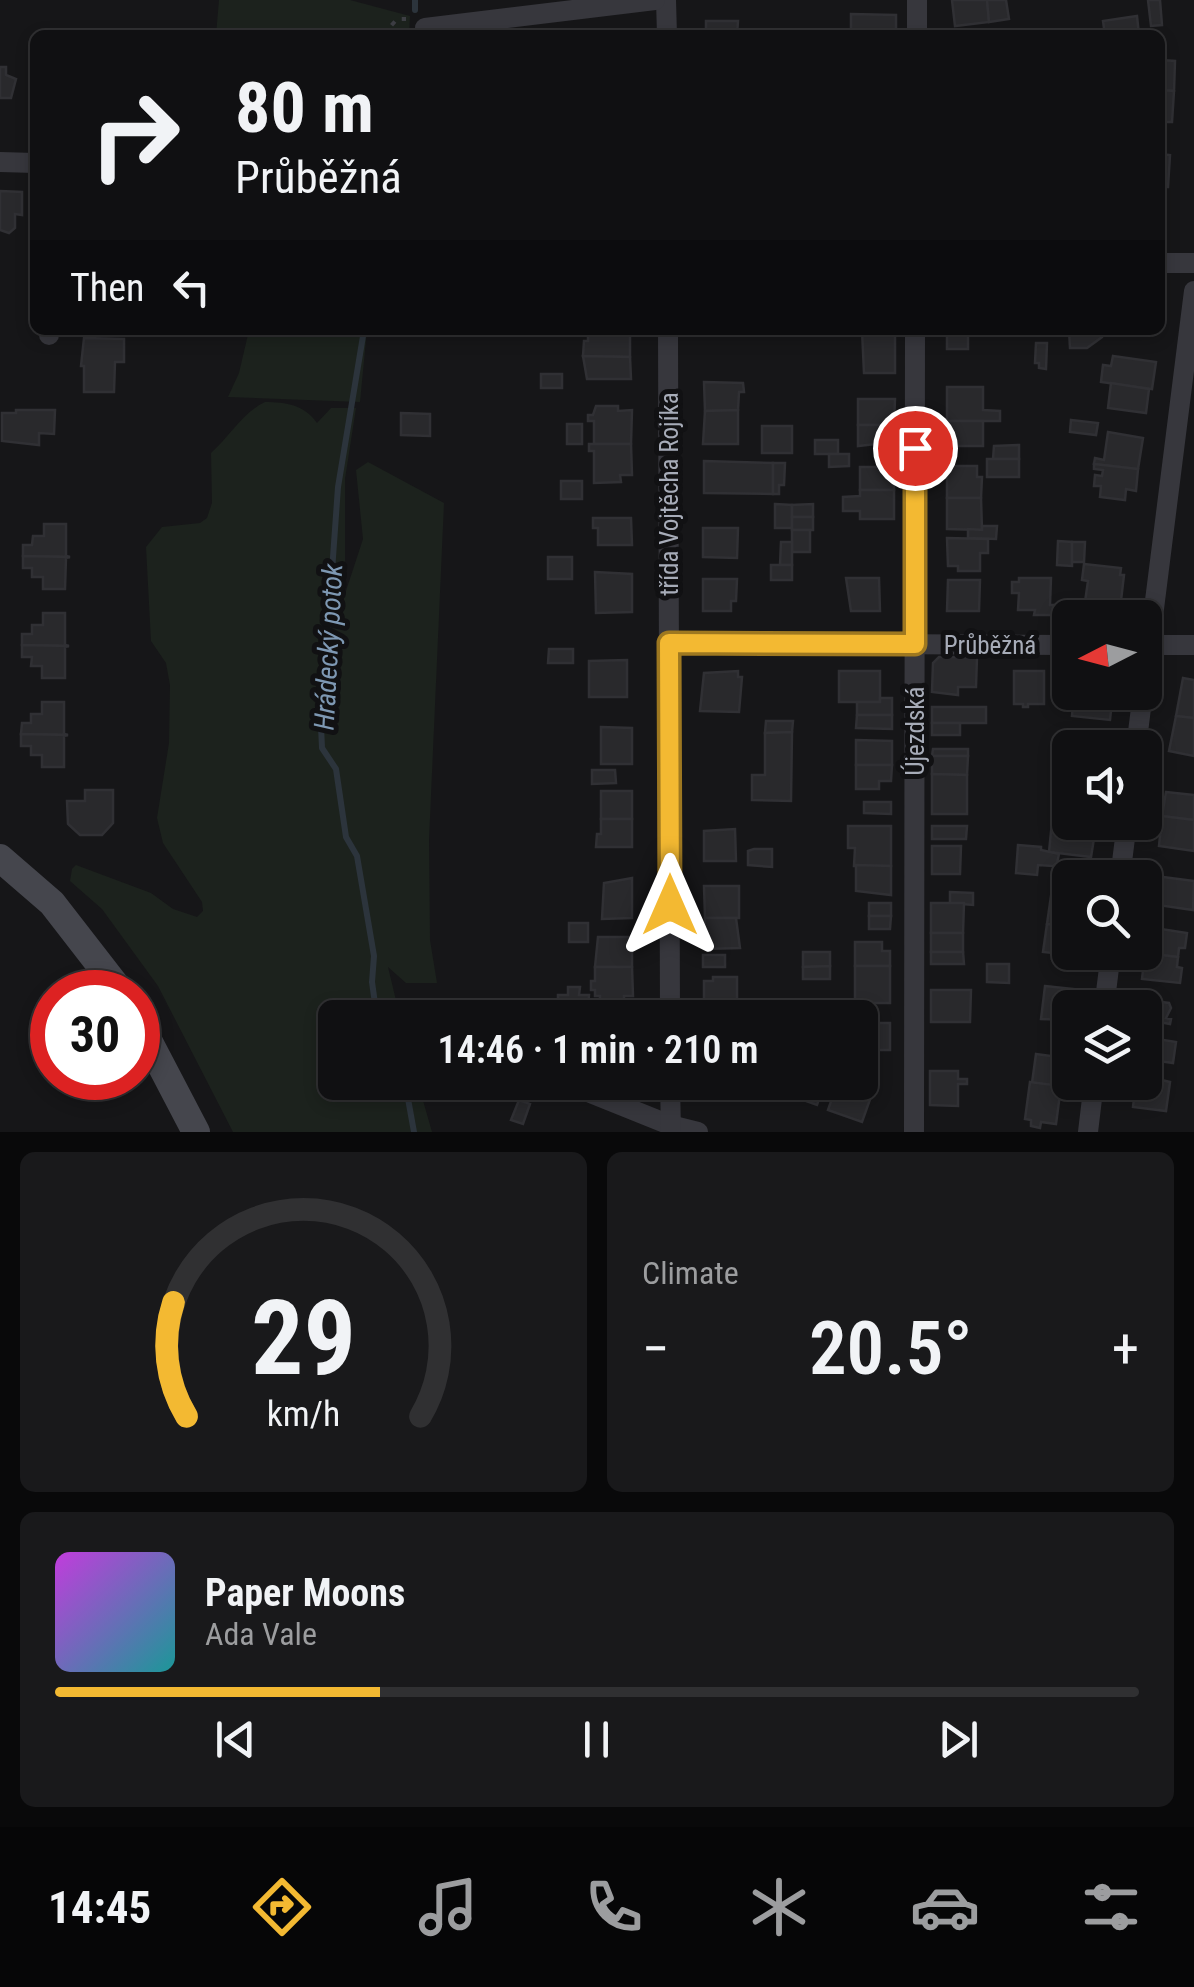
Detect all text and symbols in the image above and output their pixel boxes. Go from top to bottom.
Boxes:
text: 80 m [235,67,374,149]
icon: right [70,70,200,200]
text: Průběžná [235,151,402,204]
icon: left [164,260,219,315]
text: Then [70,266,144,310]
street label: třída Vojtěcha Rojíka [655,392,684,596]
pin [873,406,958,491]
icon: arrive [888,421,943,476]
water label: Hrádecký potok [308,562,349,731]
north arrow [1052,600,1162,710]
map controls [1052,600,1162,1100]
street label: Průběžná [944,631,1036,660]
street label: Újezdská [900,686,930,776]
button: sound [1052,730,1162,840]
position arrow [618,853,722,957]
button: search [1052,860,1162,970]
speed limit sign: 30 [30,970,160,1100]
button: layers [1052,990,1162,1100]
text: 14:46 · 1 min · 210 m [438,1028,758,1072]
text: Climate [642,1254,739,1292]
text: 29 [251,1278,356,1399]
text: 20.5° [809,1304,972,1392]
text: − [642,1317,670,1381]
text: + [1112,1317,1139,1381]
text: km/h [267,1393,340,1435]
text: Paper Moons [205,1571,405,1615]
text: Ada Vale [205,1615,317,1653]
icon: previous [208,1712,263,1767]
icon: pause [569,1712,624,1767]
icon: next [931,1712,986,1767]
icon: directions [247,1872,317,1942]
icon: music [413,1872,483,1942]
icon: phone [579,1872,649,1942]
icon: climate [744,1872,814,1942]
icon: car [910,1872,980,1942]
icon: filters [1076,1872,1146,1942]
text: 14:45 [48,1881,151,1934]

